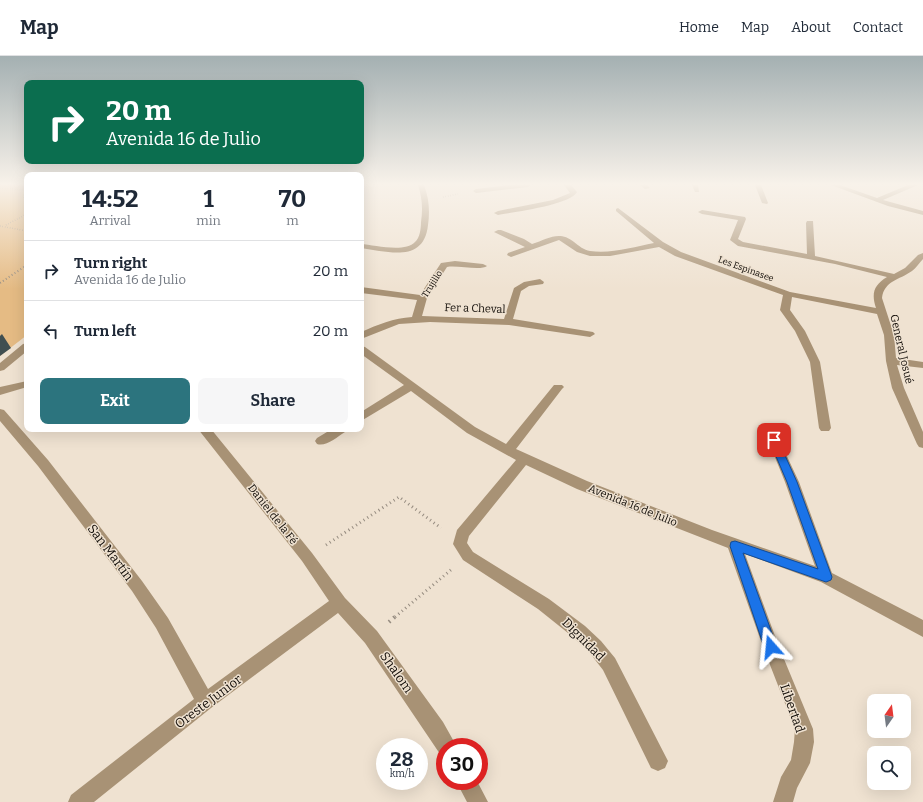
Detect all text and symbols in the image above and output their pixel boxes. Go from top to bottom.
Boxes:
text: Map [20,16,59,39]
text: Home [679,19,719,36]
text: Map [741,19,769,36]
text: About [791,19,831,36]
text: Contact [853,19,903,36]
text: 20 m [106,94,171,127]
icon: right [40,96,92,148]
text: Avenida 16 de Julio [106,128,261,150]
text: 14:52 [82,185,139,213]
text: 1 [203,185,214,213]
text: 70 [279,185,306,213]
text: Arrival [90,213,131,228]
text: min [196,213,221,228]
text: m [286,213,299,228]
text: Turn right [74,254,147,272]
street label: Les Espinasee [717,254,775,284]
icon: right [40,260,62,282]
text: 20 m [313,262,348,280]
street label: Trujillo [420,269,444,299]
text: Avenida 16 de Julio [74,272,186,287]
street label: Fer a Cheval [444,301,506,316]
street label: General Josué [887,313,916,385]
icon: left [40,320,62,342]
text: Turn left [74,322,136,340]
text: 20 m [313,322,348,340]
button: Exit [40,378,190,424]
button: Share [198,378,348,424]
pin [757,423,791,457]
icon: arrive [763,429,785,451]
street label: Daniel de la Fé [245,482,300,547]
street label: Avenida 16 de Julio [586,482,679,529]
street label: San Martín [85,521,137,584]
street label: Dignidad [559,615,608,664]
position arrow [750,626,792,668]
street label: Shalom [377,649,416,696]
street label: Oreste Junior [172,671,245,731]
street label: Libertad [777,682,808,735]
north arrow [867,694,911,738]
map controls [867,694,911,790]
speed limit sign: 30 [436,738,488,790]
button: search [867,746,911,790]
text: 28 [390,747,414,771]
text: km/h [390,768,414,780]

